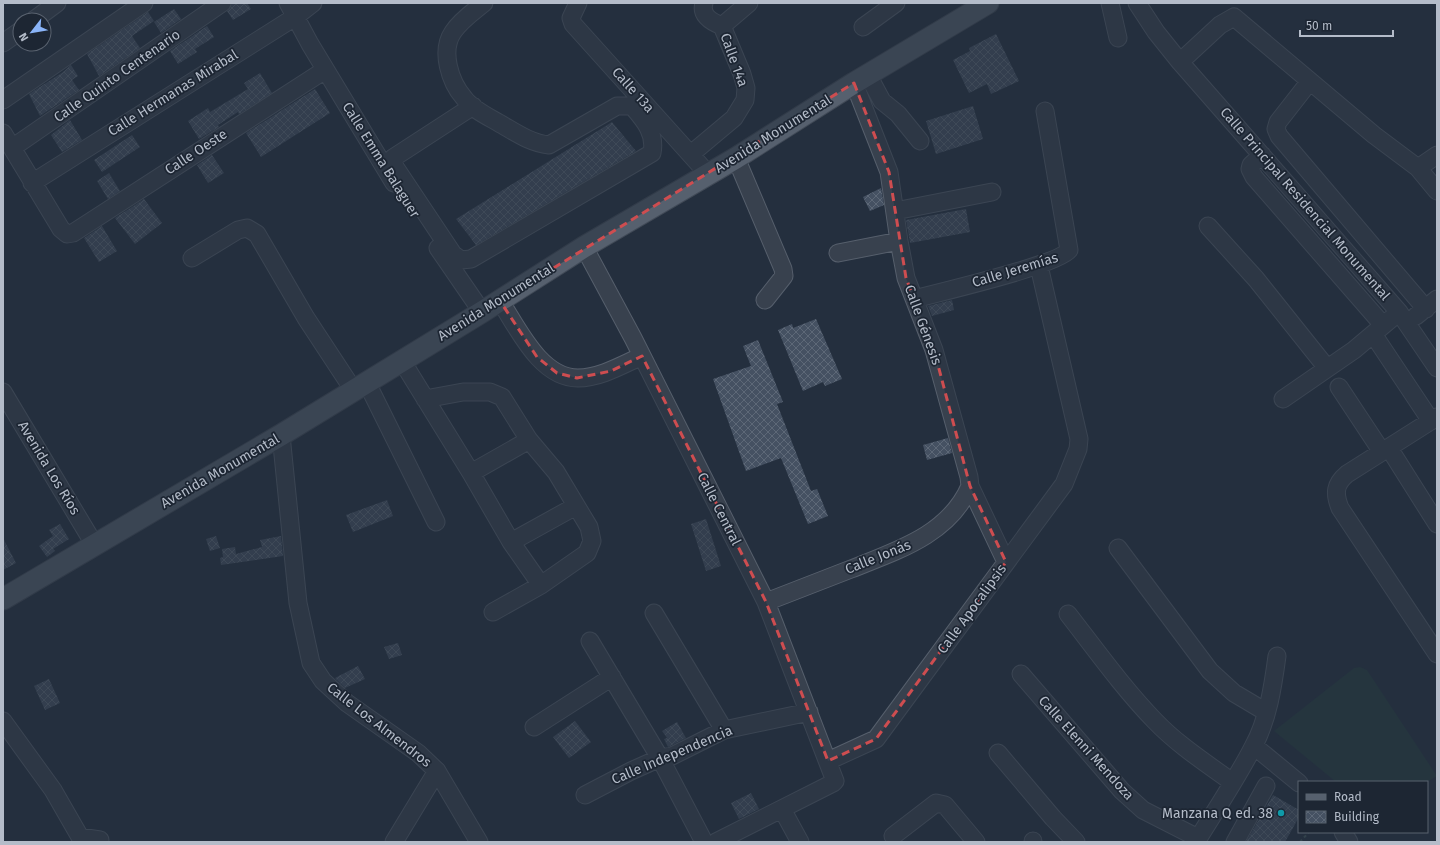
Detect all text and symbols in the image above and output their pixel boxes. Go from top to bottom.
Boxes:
north arrow [12,12,52,52]
scale bar [1300,12,1393,38]
text: 50 m [1306,19,1332,33]
street label: Calle Quinto Centenario [50,26,184,126]
text: N [16,30,31,43]
street label: Calle 14a [716,31,752,89]
street label: Calle Hermanas Mirabal [105,46,241,140]
street label: Calle 13a [608,64,658,116]
street label: Avenida Monumental [712,91,834,177]
street label: Calle Emma Balaguer [339,99,424,221]
street label: Calle Principal Residencial Monumental [1216,104,1394,304]
street label: Calle Oeste [162,126,230,178]
street label: Calle Jeremías [970,249,1061,291]
street label: Avenida Monumental [435,259,557,345]
street label: Calle Génesis [901,283,946,368]
street label: Avenida Los Ríos [14,418,84,518]
street label: Avenida Monumental [158,430,282,512]
street label: Calle Central [693,470,745,548]
street label: Calle Jonás [843,536,914,578]
street label: Calle Apocalipsis [934,561,1010,657]
street label: Calle Los Almendros [323,679,435,771]
street label: Calle Elenni Mendoza [1035,692,1137,804]
street label: Calle Independencia [609,722,735,788]
legend [1298,781,1428,833]
text: Road [1334,790,1362,804]
place label: Manzana Q ed. 38 [1162,805,1273,822]
marker: Manzana Q ed. 38 [1276,808,1286,818]
text: Building [1334,810,1380,824]

